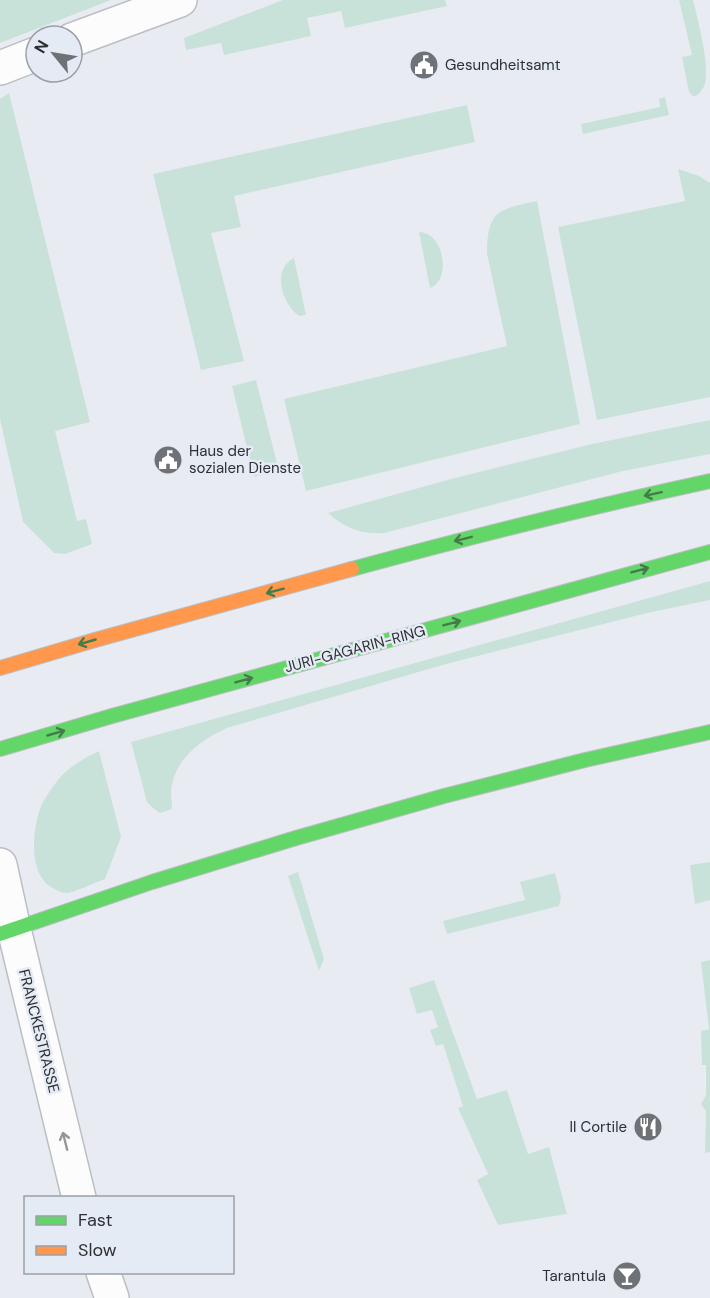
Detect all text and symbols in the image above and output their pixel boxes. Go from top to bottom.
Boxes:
north arrow [24,24,84,84]
text: N [29,36,53,57]
public building icon: Gesundheitsamt [408,49,440,81]
place label: Gesundheitsamt [445,55,561,75]
place label: Haus der sozialen Dienste [189,441,301,478]
public building icon: Haus der sozialen Dienste [152,444,184,476]
one-way arrow [644,488,663,500]
one-way arrow [454,534,473,546]
one-way arrow [630,564,649,576]
one-way arrow [266,586,285,597]
one-way arrow [442,616,461,628]
street label: JURI-GAGARIN-RING [282,621,428,677]
one-way arrow [78,637,97,649]
one-way arrow [234,674,253,685]
one-way arrow [46,726,65,738]
street label: FRANCKESTRASSE [14,967,64,1095]
restaurant icon: Il Cortile [632,1111,664,1143]
place label: Il Cortile [570,1117,627,1137]
one-way arrow [59,1132,71,1151]
legend [24,1196,234,1274]
text: Fast [78,1208,113,1232]
text: Slow [78,1238,117,1262]
bar icon: Tarantula [611,1260,643,1292]
place label: Tarantula [542,1266,606,1286]

